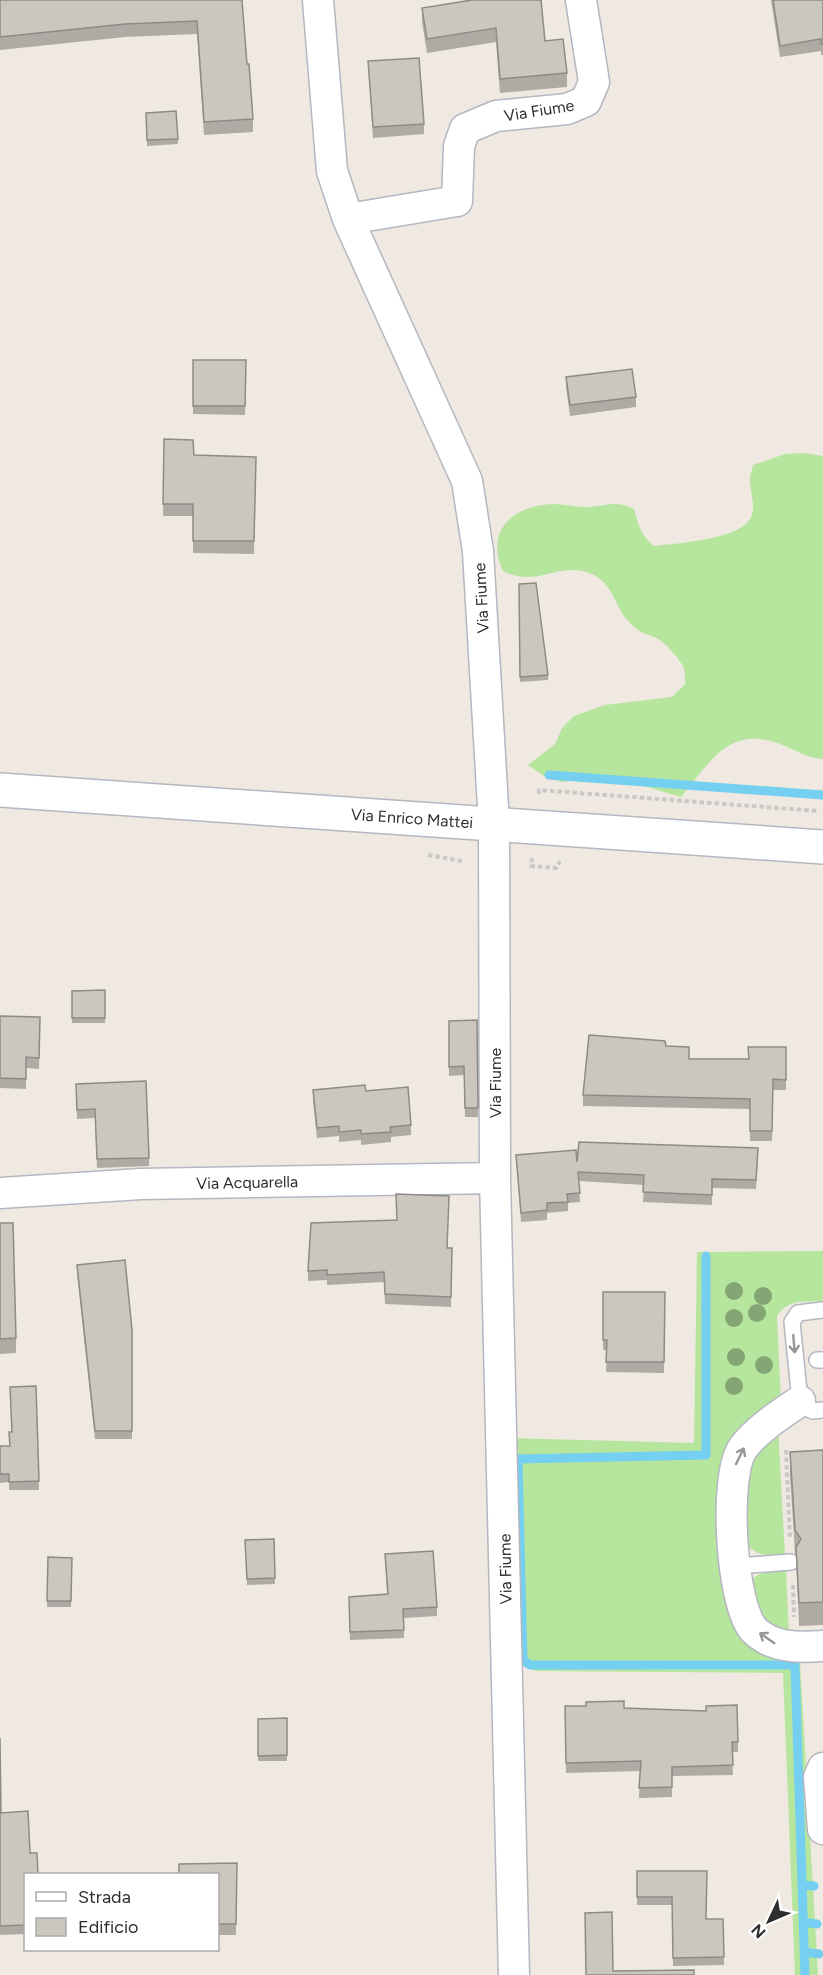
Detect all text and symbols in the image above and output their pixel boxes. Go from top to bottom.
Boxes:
street label: Via Fiume [503,96,576,125]
street label: Via Fiume [470,562,493,634]
street label: Via Enrico Mattei [350,805,474,832]
street label: Via Fiume [486,1047,505,1118]
street label: Via Acquarella [196,1172,298,1193]
one-way arrow [789,1333,800,1353]
one-way arrow [735,1447,747,1465]
street label: Via Fiume [495,1533,516,1604]
one-way arrow [759,1632,775,1644]
legend [24,1873,219,1951]
text: Strada [78,1886,131,1908]
north arrow [739,1891,799,1951]
text: Edificio [78,1916,139,1938]
text: N [747,1920,770,1942]

